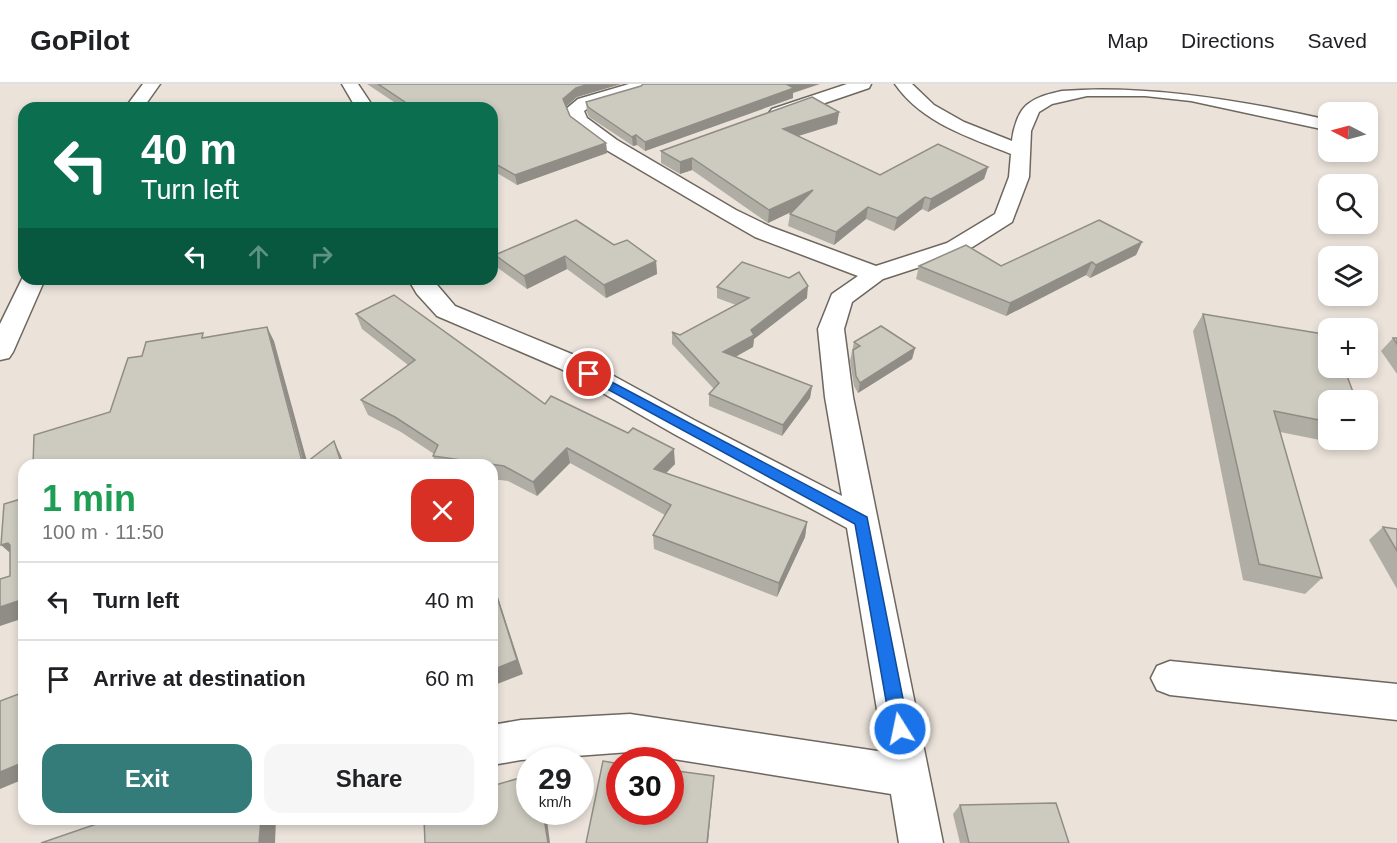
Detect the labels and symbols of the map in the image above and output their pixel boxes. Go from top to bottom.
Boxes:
north arrow [1318,102,1378,162]
pin [563,348,614,399]
position arrow [868,697,932,761]
speed limit sign: 30 [606,747,684,825]

